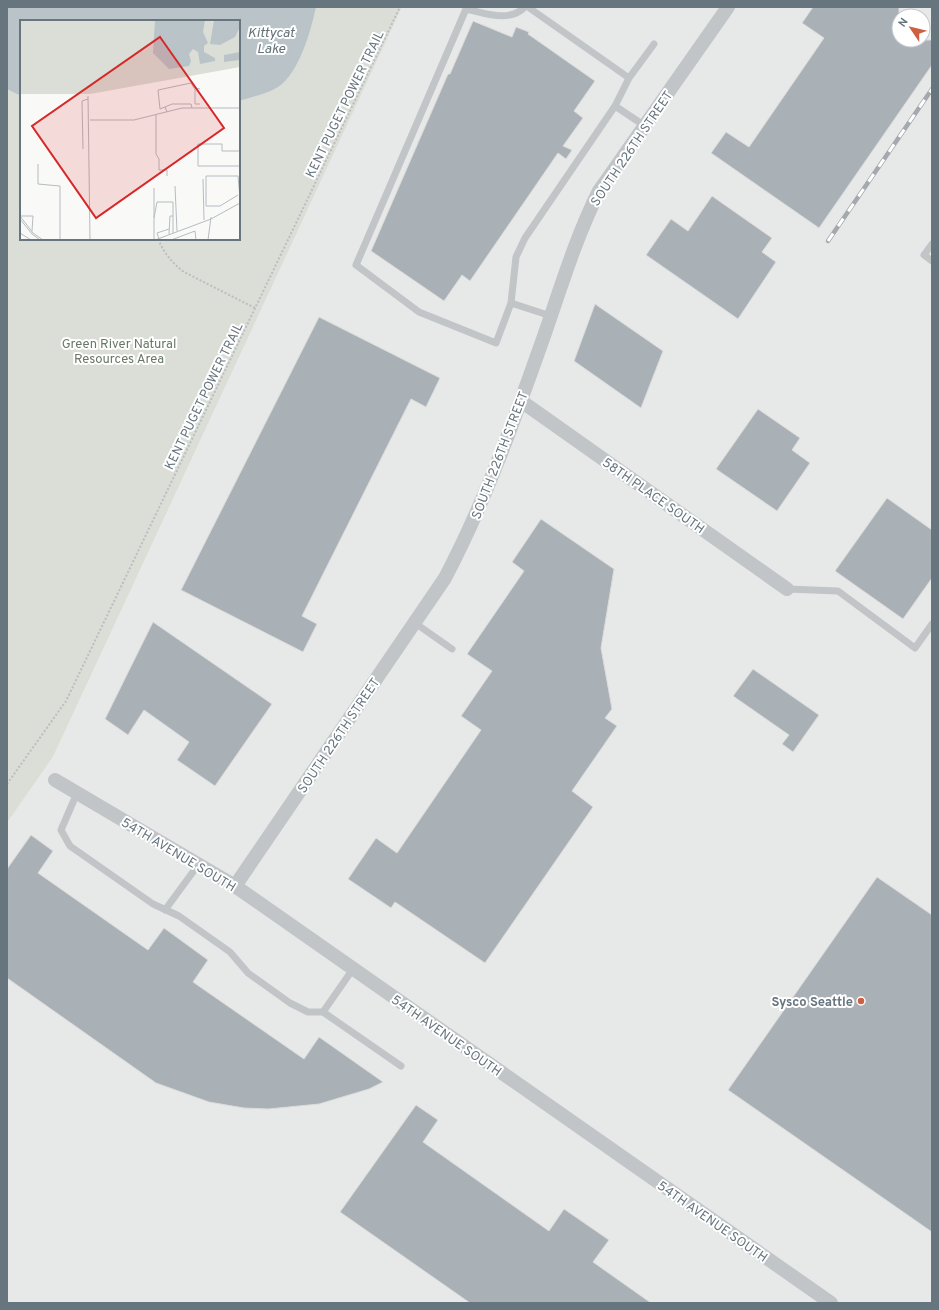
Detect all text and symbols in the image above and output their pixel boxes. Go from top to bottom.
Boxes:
north arrow [891,8,931,48]
text: N [896,16,912,30]
inset map [20,20,240,240]
water label: Kittycat Lake [247,25,296,58]
street label: KENT PUGET POWER TRAIL [303,29,388,181]
street label: SOUTH 226TH STREET [588,89,677,210]
street label: KENT PUGET POWER TRAIL [162,321,247,473]
park label: Green River Natural Resources Area [62,337,176,368]
street label: SOUTH 226TH STREET [469,390,533,522]
street label: 58TH PLACE SOUTH [599,455,707,538]
street label: SOUTH 226TH STREET [295,676,384,797]
street label: 54TH AVENUE SOUTH [118,815,238,896]
street label: 54TH AVENUE SOUTH [388,993,504,1081]
place label: Sysco Seattle [771,995,853,1011]
marker: Sysco Seattle [856,996,866,1006]
street label: 54TH AVENUE SOUTH [654,1179,770,1267]

